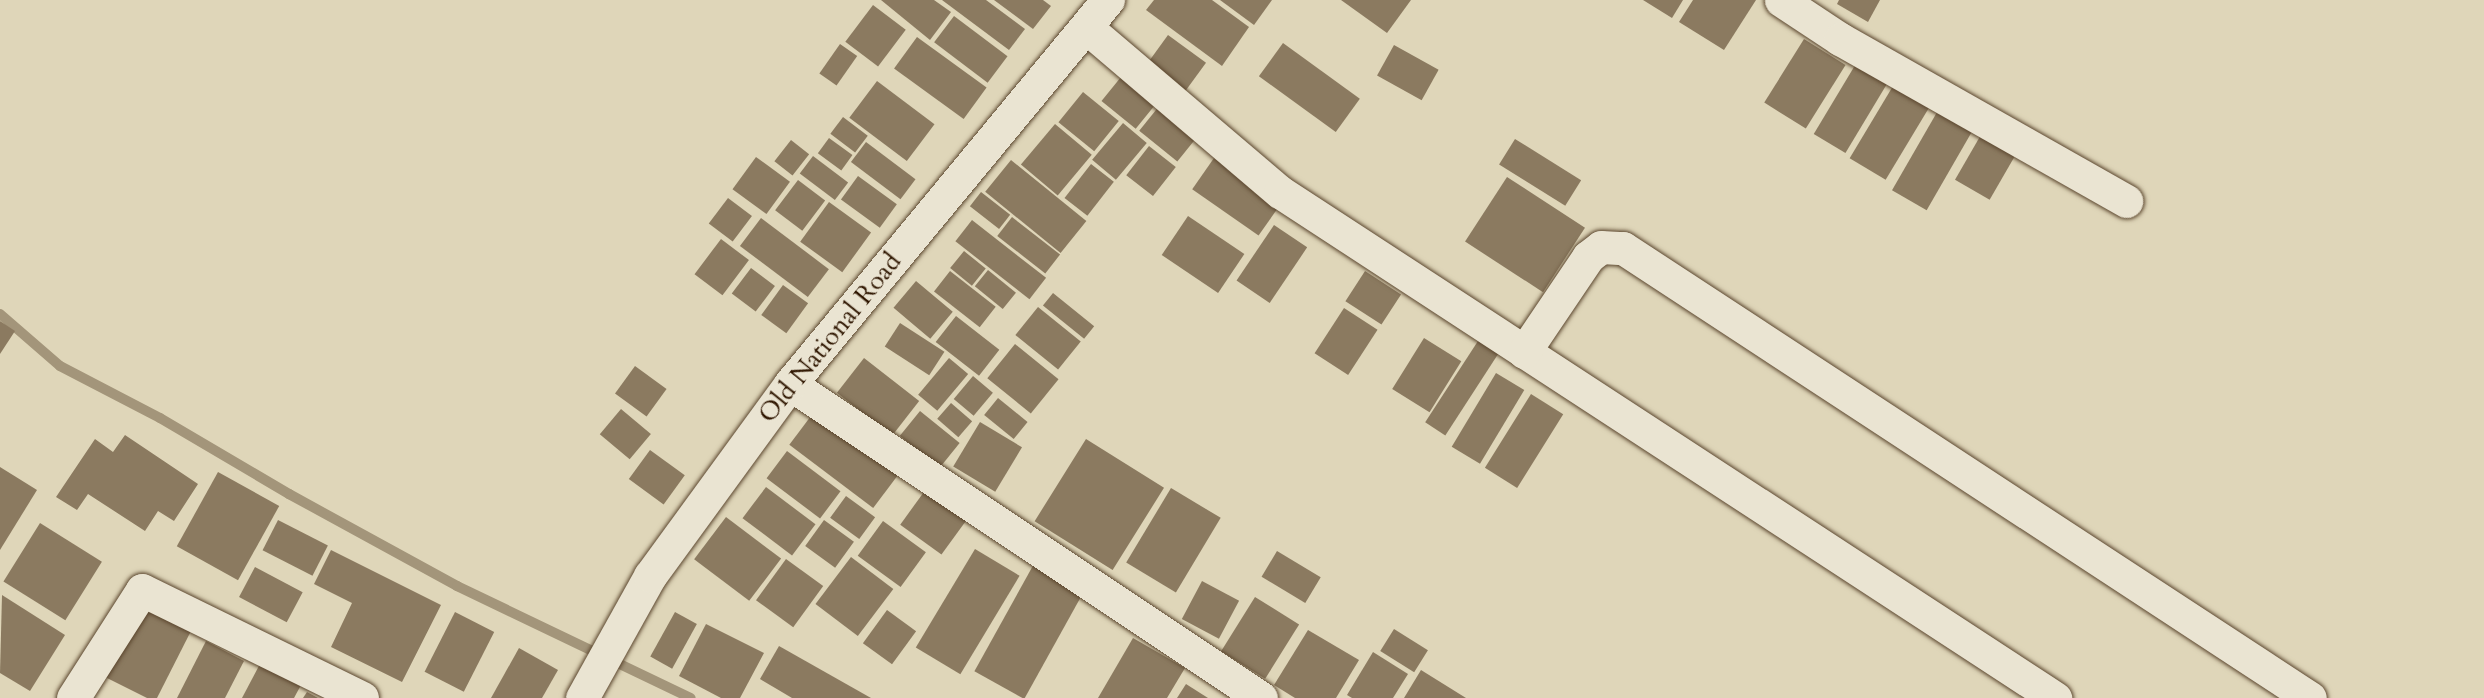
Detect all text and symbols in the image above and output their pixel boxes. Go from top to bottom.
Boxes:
street label: Old National Road [752,247,908,429]

